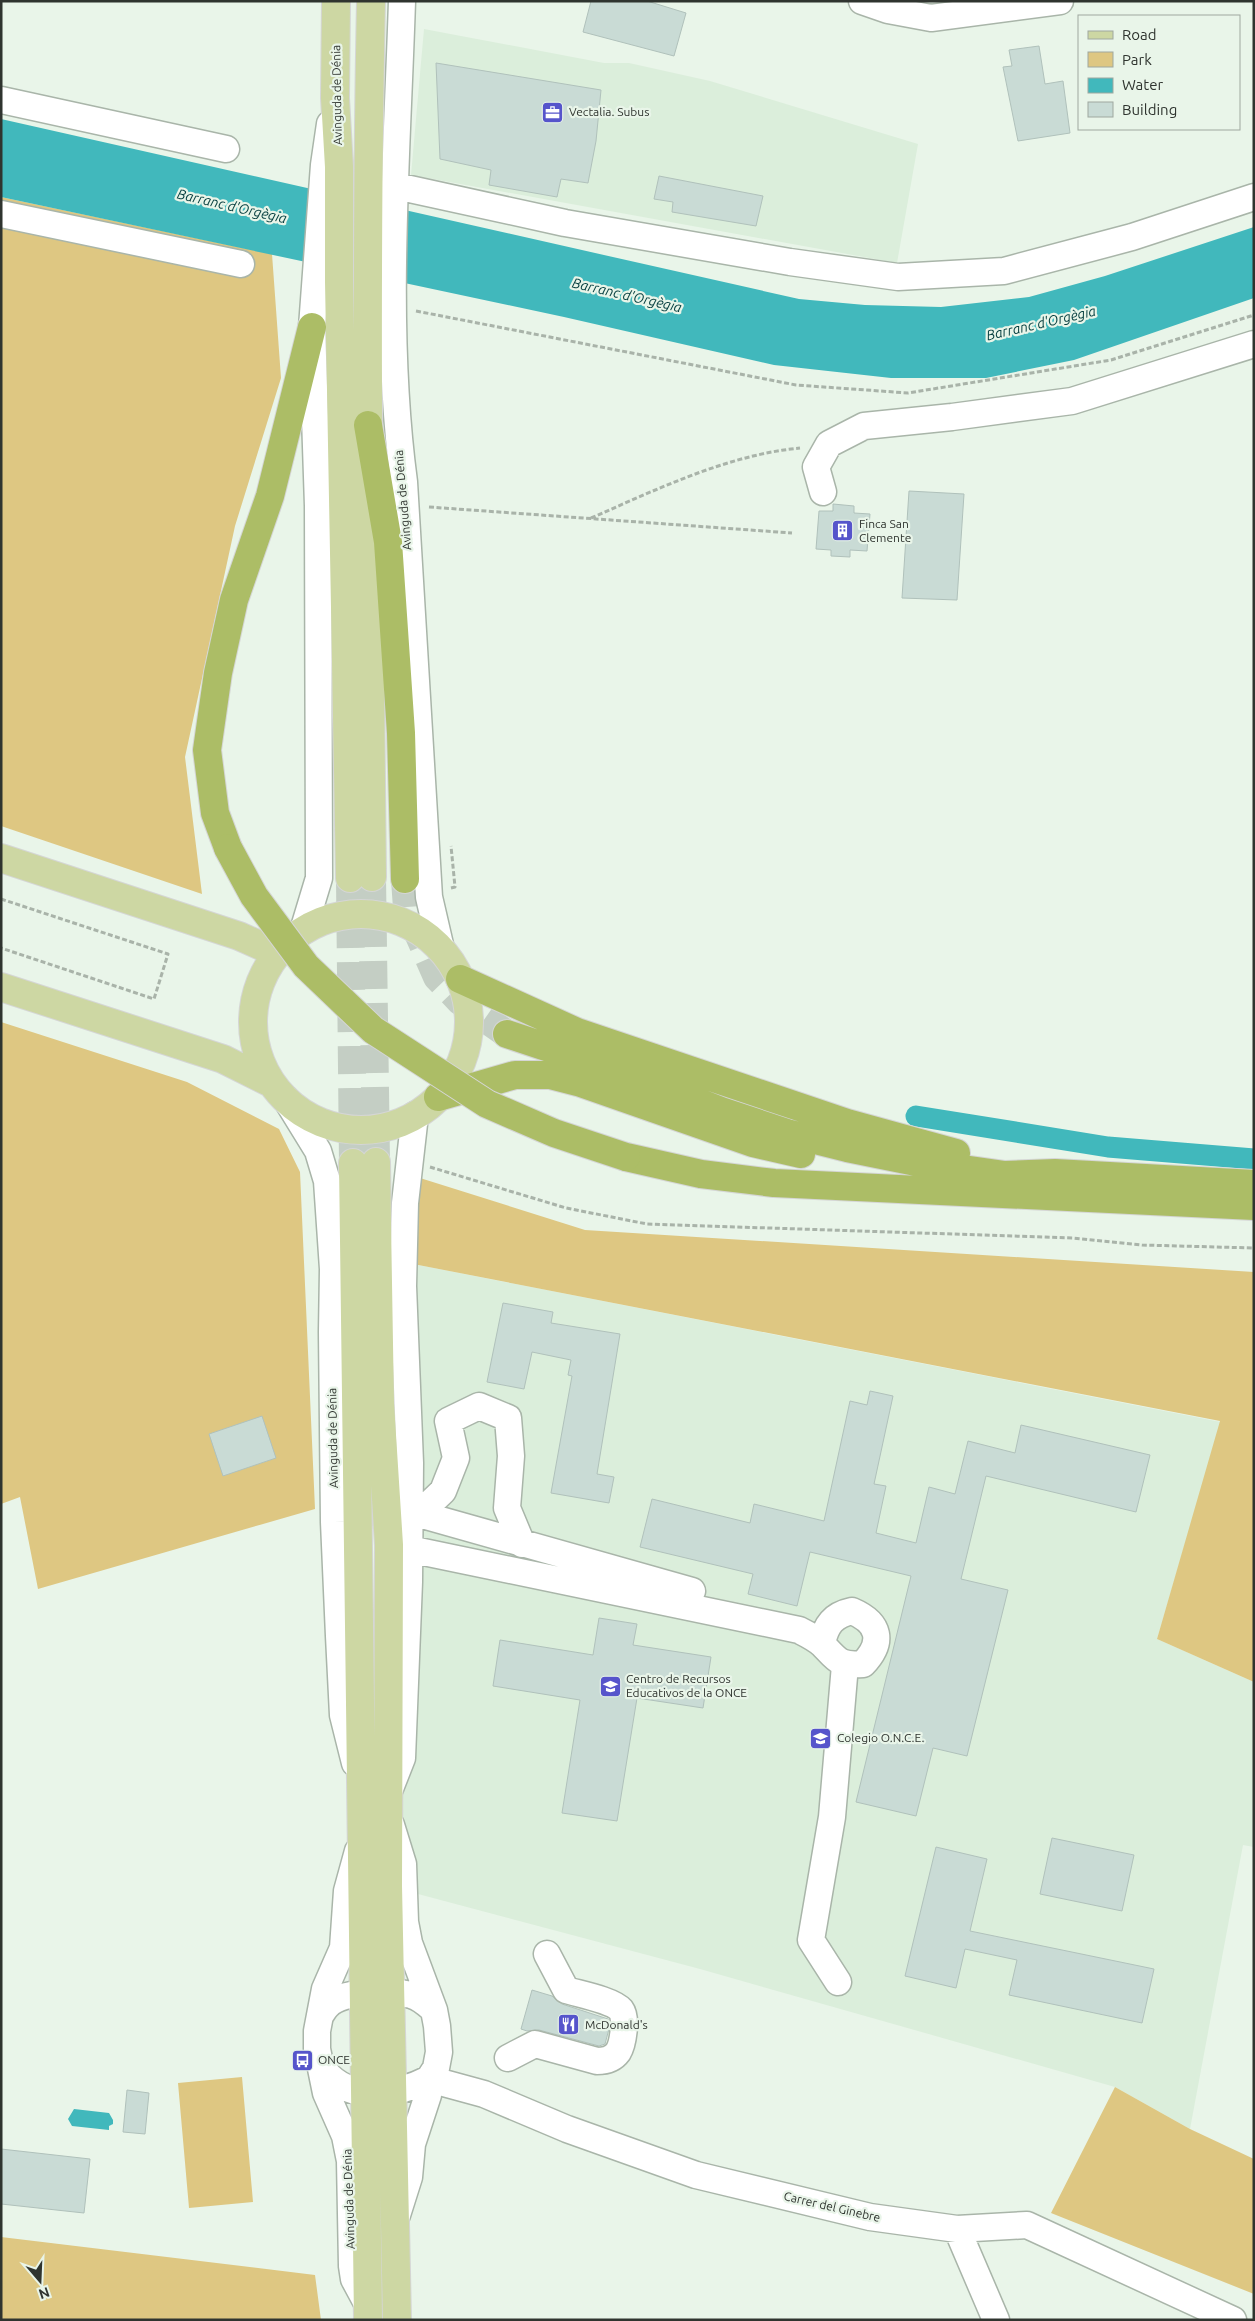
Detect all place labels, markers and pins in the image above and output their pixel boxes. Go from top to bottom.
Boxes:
office icon: Vectalia. Subus [541,100,565,124]
place label: Vectalia. Subus [569,105,649,118]
place label: Finca San Clemente [859,517,911,544]
building icon: Finca San Clemente [831,519,855,543]
place label: Centro de Recursos Educativos de la ONCE [626,1672,747,1699]
school or university icon: Centro de Recursos Educativos de la ONCE [598,1674,622,1698]
school or university icon: Colegio O.N.C.E. [809,1726,833,1750]
place label: Colegio O.N.C.E. [837,1731,924,1744]
restaurant icon: McDonald's [557,2013,581,2037]
place label: McDonald's [585,2018,648,2031]
bus stop icon: ONCE [290,2048,314,2072]
place label: ONCE [318,2053,350,2066]

